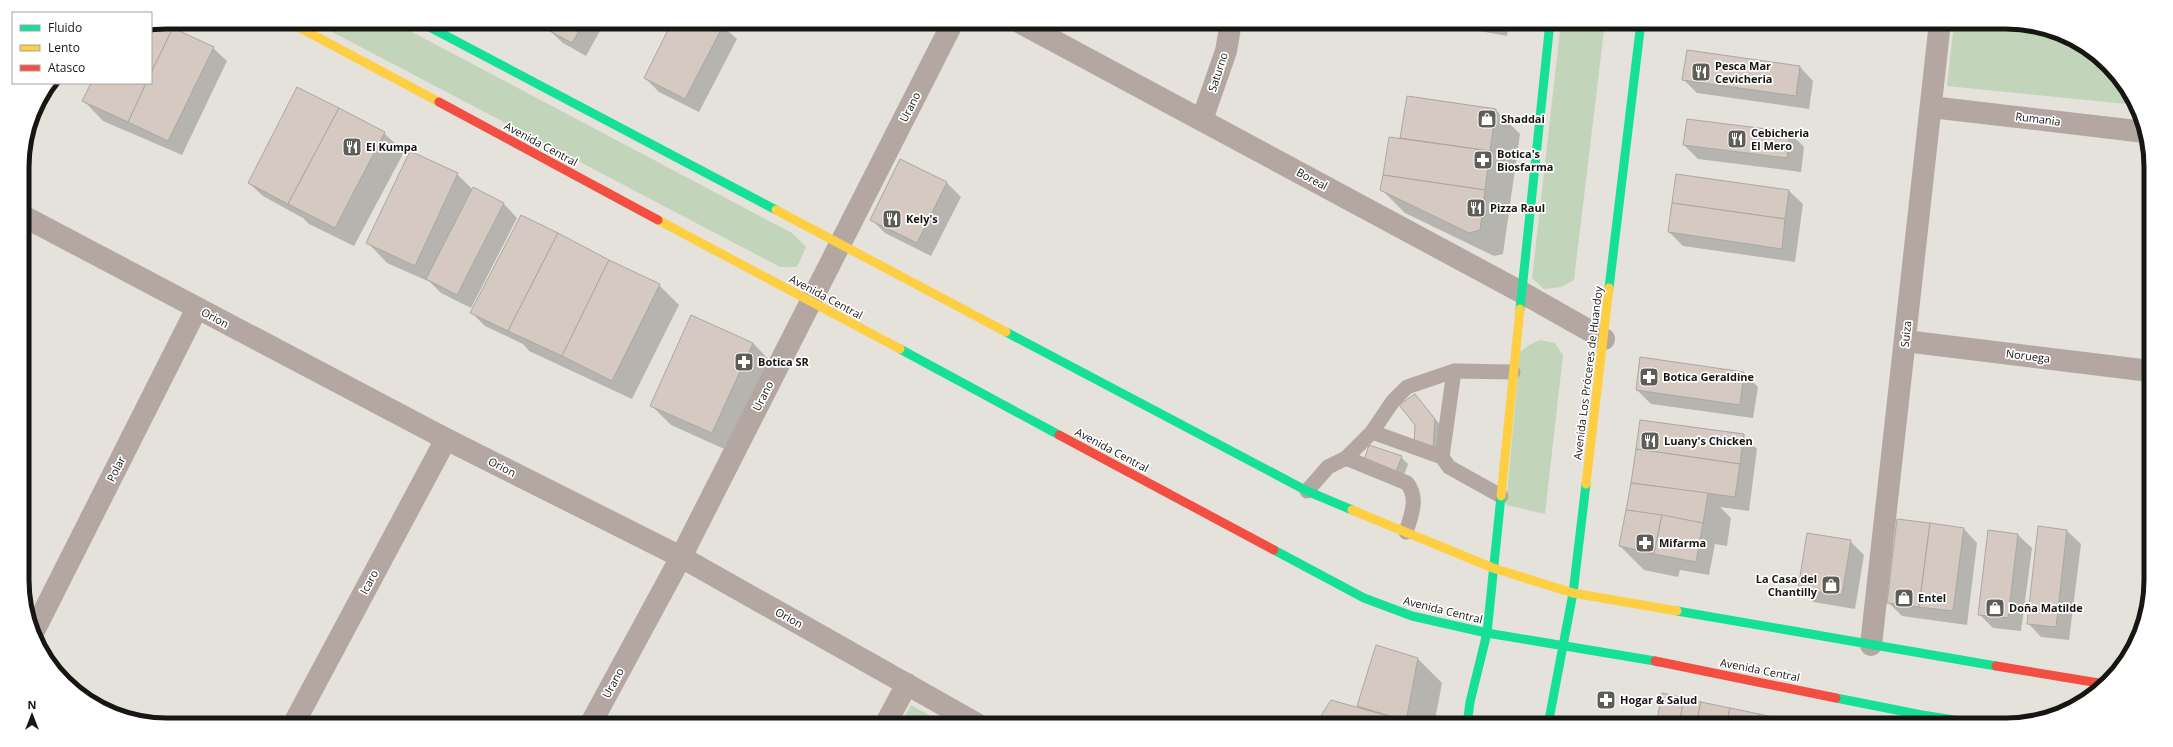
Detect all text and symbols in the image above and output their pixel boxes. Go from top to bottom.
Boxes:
legend [12,12,152,84]
text: Fluido [48,19,82,36]
text: Lento [48,39,80,56]
street label: Saturno [1204,50,1231,94]
place label: Pesca Mar Cevicheria [1715,58,1773,86]
text: Atasco [48,59,85,76]
restaurant icon: Pesca Mar Cevicheria [1690,61,1712,83]
street label: Urano [896,89,924,124]
shop icon: Shaddai [1476,108,1498,130]
street label: Rumania [2015,108,2062,129]
place label: Shaddai [1501,111,1545,126]
street label: Avenida Central [502,118,581,169]
place label: Cebicheria El Mero [1751,125,1809,153]
restaurant icon: Cebicheria El Mero [1726,128,1748,150]
restaurant icon: El Kumpa [341,136,363,158]
place label: El Kumpa [366,139,417,154]
place label: Botica's Biosfarma [1497,146,1553,174]
pharmacy icon: Botica's Biosfarma [1472,149,1494,171]
street label: Boreal [1294,164,1330,193]
restaurant icon: Pizza Raul [1465,197,1487,219]
place label: Pizza Raul [1490,200,1545,215]
restaurant icon: Kely's [881,208,903,230]
place label: Kely's [906,211,938,226]
street label: Avenida Central [787,271,866,322]
street label: Avenida Los Próceres de Huandoy [1569,285,1606,460]
street label: Orion [199,304,232,331]
street label: Suiza [1897,320,1914,348]
street label: Noruega [2005,345,2051,366]
pharmacy icon: Botica SR [733,351,755,373]
place label: Botica SR [758,354,810,369]
pharmacy icon: Botica Geraldine [1638,366,1660,388]
place label: Botica Geraldine [1663,369,1754,384]
street label: Urano [749,378,777,413]
street label: Avenida Central [1073,424,1152,475]
restaurant icon: Luany's Chicken [1639,430,1661,452]
place label: Luany's Chicken [1664,433,1753,448]
street label: Polar [103,453,129,484]
street label: Orion [486,453,519,480]
pharmacy icon: Mifarma [1634,532,1656,554]
place label: Mifarma [1659,535,1706,550]
street label: Icaro [356,567,381,597]
place label: La Casa del Chantilly [1756,571,1818,599]
shop icon: La Casa del Chantilly [1820,574,1842,596]
shop icon: Entel [1893,587,1915,609]
place label: Entel [1918,590,1946,605]
street label: Avenida Central [1402,592,1484,627]
shop icon: Doña Matilde [1984,597,2006,619]
place label: Doña Matilde [2009,600,2083,615]
street label: Orion [773,604,806,631]
street label: Avenida Central [1719,654,1801,685]
street label: Urano [598,665,627,700]
pharmacy icon: Hogar & Salud [1595,689,1617,711]
place label: Hogar & Salud [1620,692,1697,707]
north arrow [12,695,52,735]
text: N [28,697,36,712]

